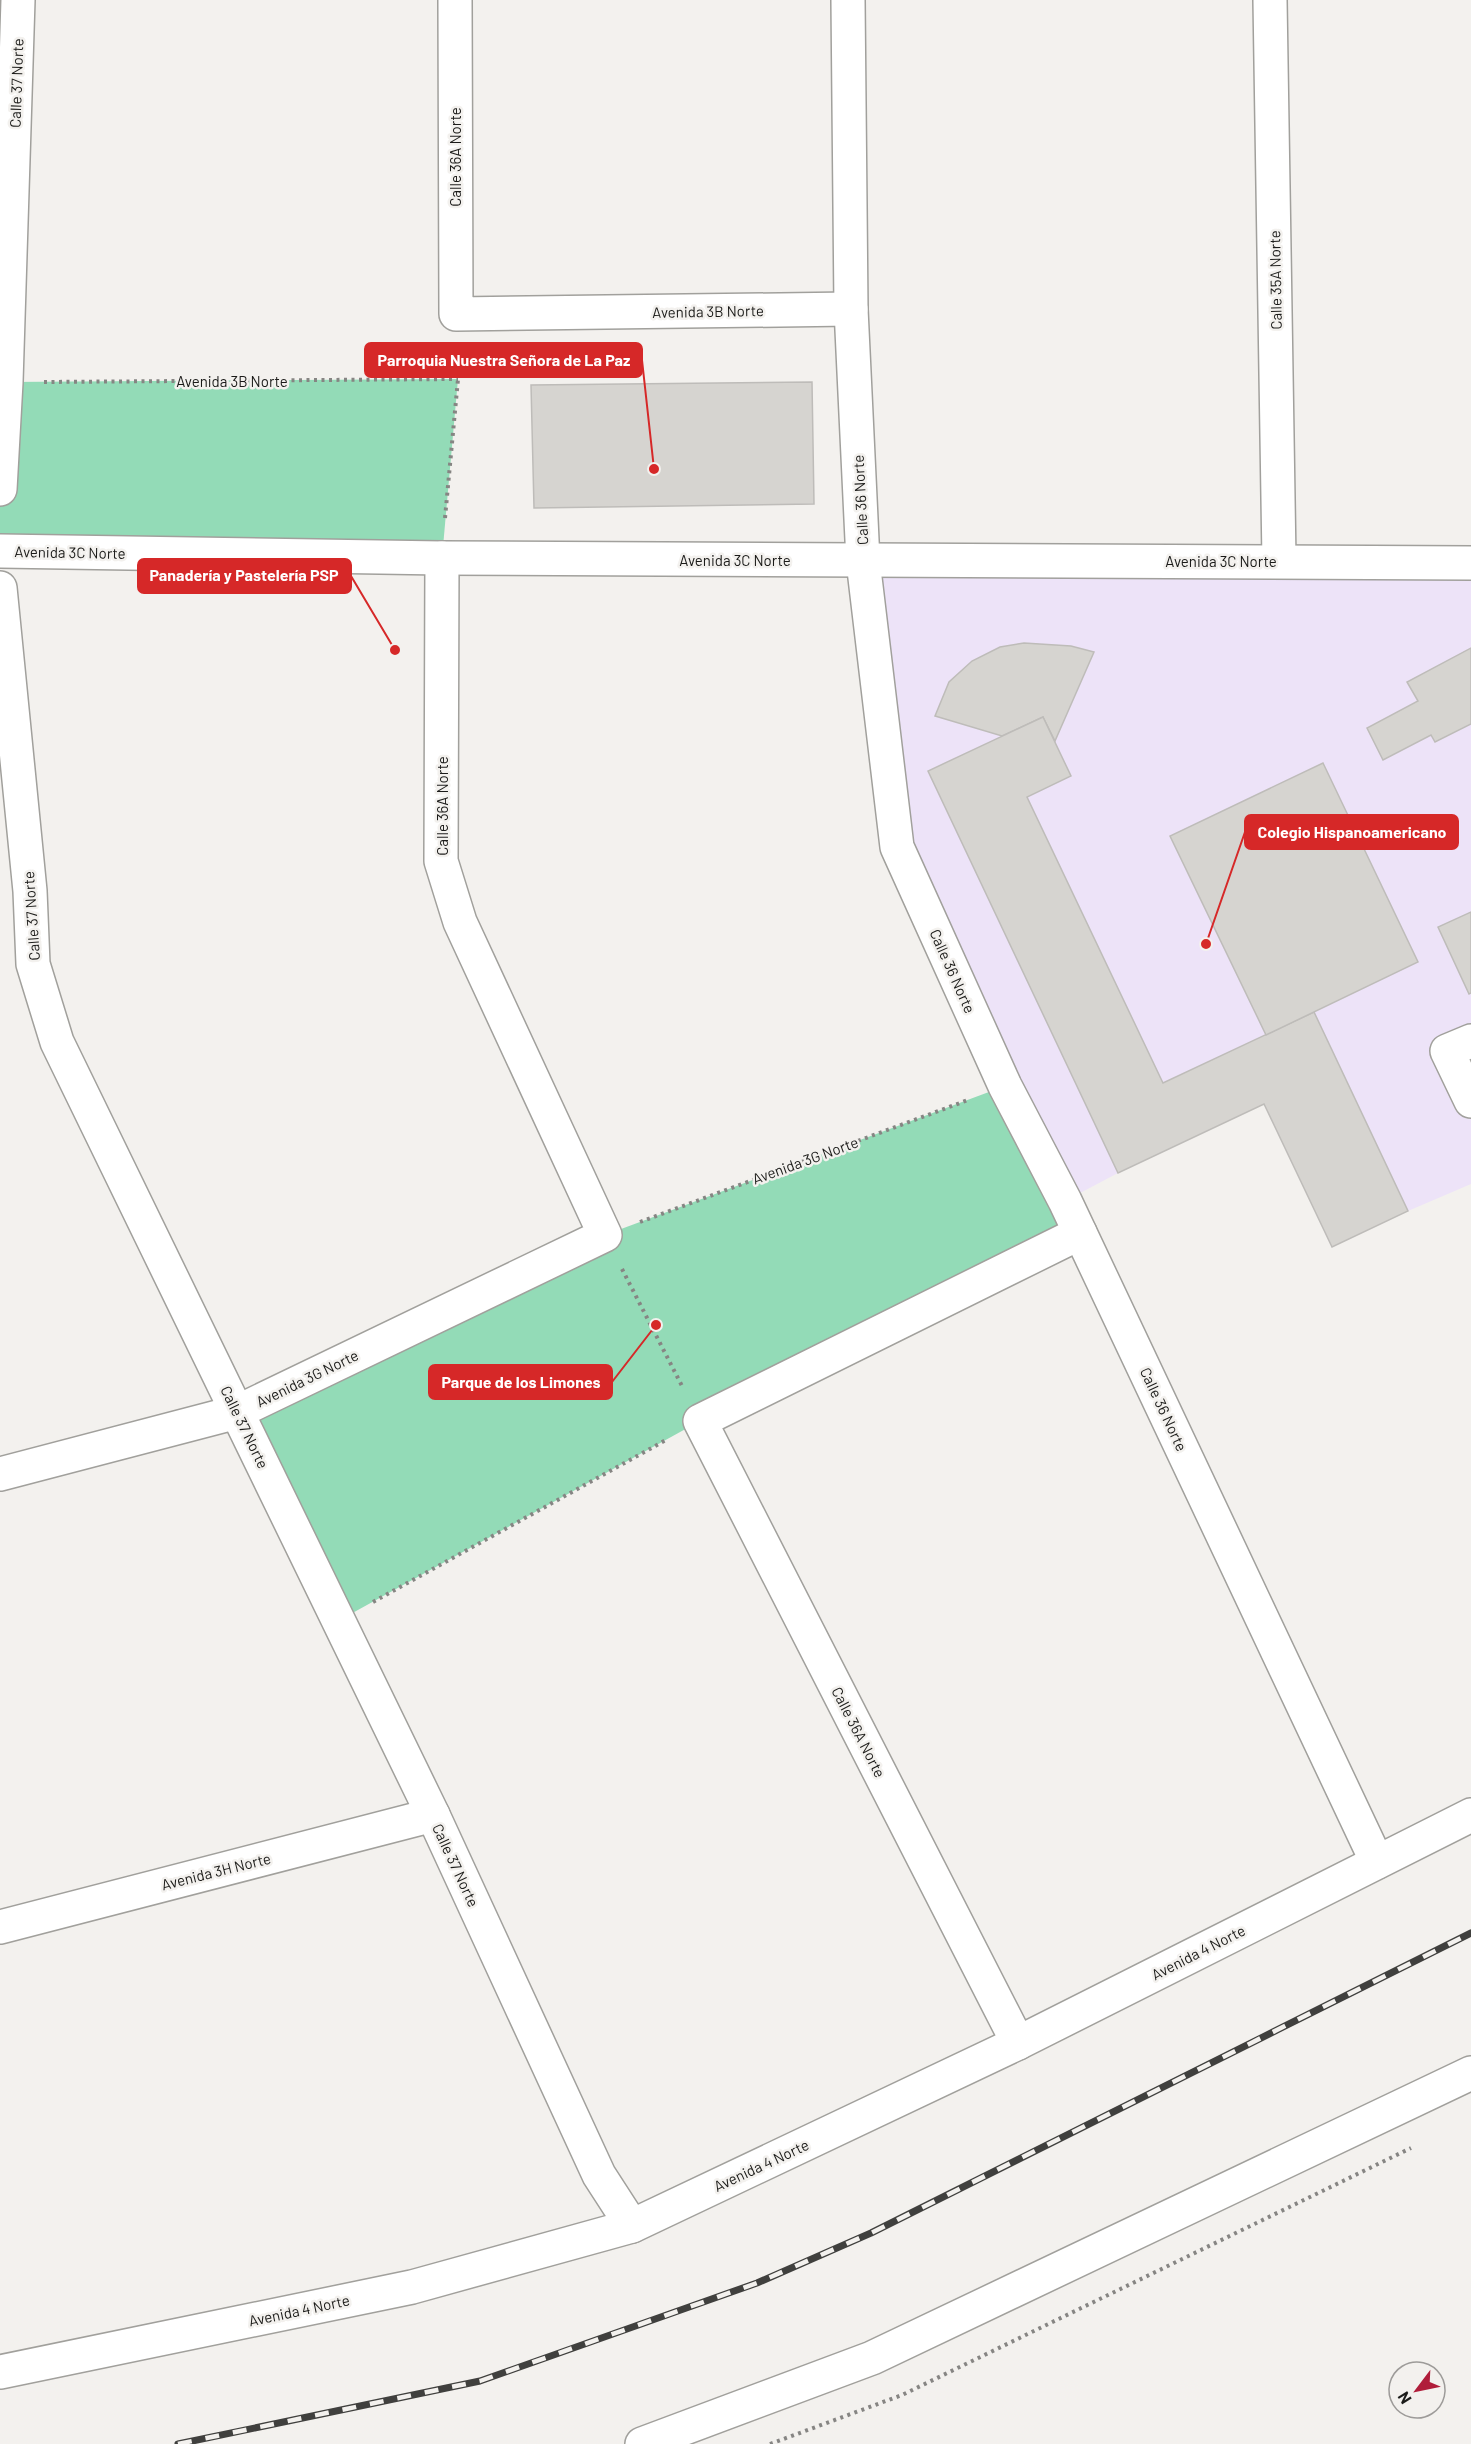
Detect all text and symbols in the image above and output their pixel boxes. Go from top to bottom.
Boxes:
street label: Calle 37 Norte [5,38,27,128]
street label: Calle 36A Norte [446,107,464,207]
street label: Calle 35A Norte [1265,230,1285,330]
street label: Avenida 3B Norte [652,301,764,321]
callout: Parroquia Nuestra Señora de La Paz [365,343,642,377]
text: Parroquia Nuestra Señora de La Paz [378,350,630,369]
street label: Avenida 3B Norte [176,372,288,390]
street label: Calle 36 Norte [849,454,871,546]
street label: Avenida 3C Norte [14,542,126,562]
street label: Avenida 3C Norte [679,551,791,569]
street label: Avenida 3C Norte [1165,552,1277,570]
callout: Panadería y Pastelería PSP [138,559,351,593]
text: Panadería y Pastelería PSP [149,565,339,584]
street label: Calle 36A Norte [433,756,451,856]
callout: Colegio Hispanoamericano [1245,815,1458,849]
text: Colegio Hispanoamericano [1257,822,1447,841]
street label: Calle 37 Norte [19,871,43,961]
street label: Calle 36 Norte [926,926,980,1016]
street label: Avenida 3G Norte [750,1132,860,1188]
street label: Avenida 3G Norte [253,1345,361,1411]
street label: Calle 36 Norte [1137,1364,1191,1454]
callout: Parque de los Limones [429,1365,612,1399]
text: Parque de los Limones [441,1372,601,1391]
street label: Calle 37 Norte [217,1383,273,1471]
street label: Calle 36A Norte [828,1684,890,1780]
street label: Calle 37 Norte [429,1821,483,1909]
street label: Avenida 3H Norte [159,1849,273,1893]
street label: Avenida 4 Norte [1148,1921,1248,1983]
street label: Avenida 4 Norte [711,2135,811,2195]
street label: Avenida 4 Norte [247,2291,351,2329]
north arrow [1387,2360,1447,2420]
text: N [1393,2389,1415,2408]

